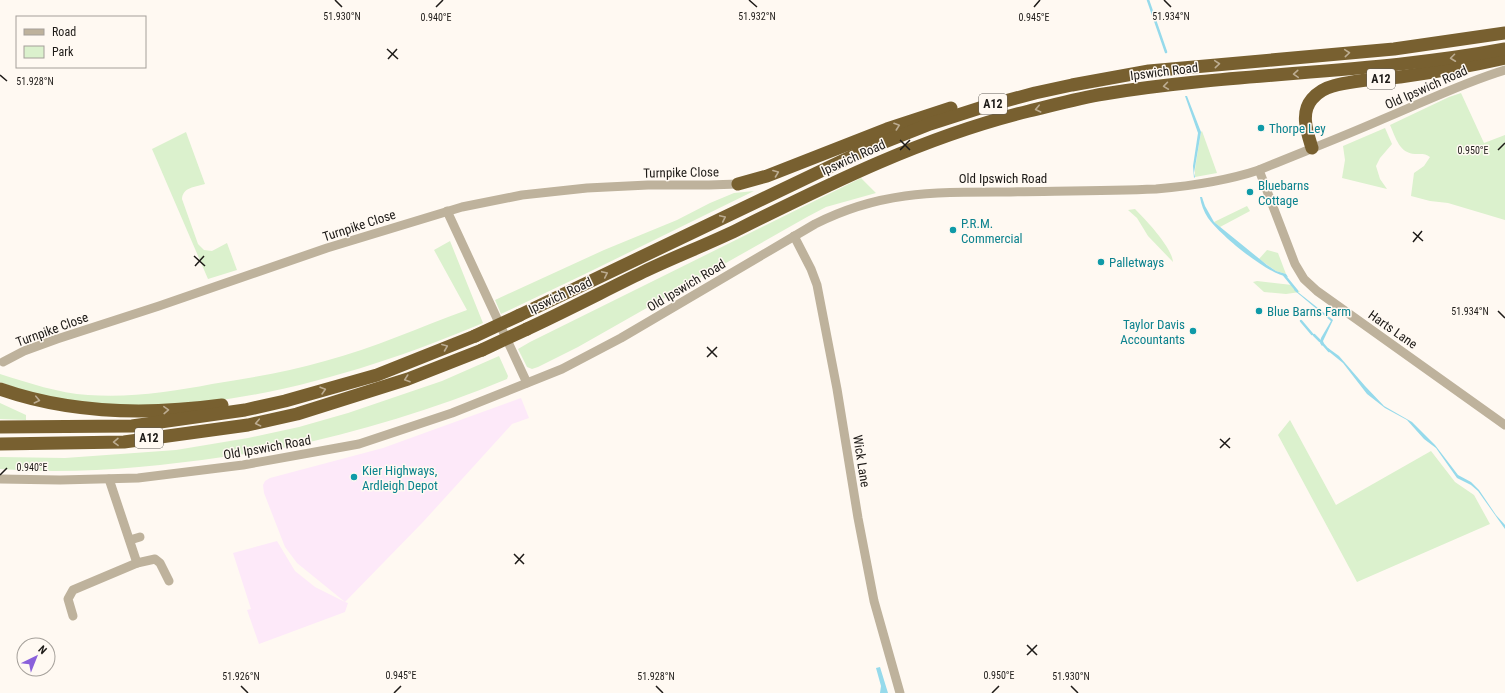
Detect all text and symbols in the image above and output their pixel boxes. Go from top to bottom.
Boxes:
text: 51.930°N [323,11,361,22]
text: 51.932°N [738,11,776,22]
text: 51.934°N [1152,11,1190,22]
text: 0.940°E [420,12,452,23]
text: 0.945°E [1018,12,1050,23]
legend [16,16,146,68]
text: Road [52,25,76,39]
text: Park [52,45,74,59]
one-way arrow [1344,49,1350,58]
one-way arrow [1450,53,1456,62]
street label: Ipswich Road [1129,60,1199,83]
one-way arrow [1214,60,1221,69]
street label: Old Ipswich Road [1383,63,1470,112]
one-way arrow [1293,69,1299,78]
road number: A12 [1367,69,1395,89]
text: 51.928°N [16,76,54,87]
one-way arrow [1163,81,1169,90]
road number: A12 [979,94,1007,114]
one-way arrow [1035,104,1042,113]
place label: Thorpe Ley [1269,121,1326,136]
one-way arrow [893,122,900,131]
marker: Thorpe Ley [1256,123,1266,133]
street label: Ipswich Road [819,137,887,178]
text: 0.950°E [1457,145,1489,156]
street label: Turnpike Close [643,164,719,181]
one-way arrow [772,170,779,178]
street label: Old Ipswich Road [959,171,1047,186]
place label: Bluebarns Cottage [1258,178,1309,208]
marker: Bluebarns Cottage [1245,187,1255,197]
street label: Turnpike Close [321,207,398,244]
one-way arrow [718,215,726,223]
place label: P.R.M. Commercial [961,216,1023,246]
marker: P.R.M. Commercial [948,225,958,235]
place label: Palletways [1109,255,1164,270]
street label: Old Ipswich Road [644,256,728,315]
marker: Palletways [1096,257,1106,267]
one-way arrow [601,271,609,279]
street label: Ipswich Road [526,274,594,317]
place label: Blue Barns Farm [1267,304,1351,319]
marker: Blue Barns Farm [1254,306,1264,316]
text: 51.934°N [1451,306,1489,317]
street label: Harts Lane [1365,307,1420,352]
street label: Turnpike Close [14,309,90,349]
place label: Taylor Davis Accountants [1120,317,1185,347]
marker: Taylor Davis Accountants [1188,326,1198,336]
one-way arrow [442,344,449,352]
one-way arrow [404,374,411,383]
one-way arrow [319,386,326,395]
one-way arrow [34,395,41,403]
one-way arrow [163,406,169,414]
one-way arrow [255,418,262,426]
road number: A12 [135,428,163,448]
street label: Old Ipswich Road [222,432,312,463]
street label: Wick Lane [850,434,873,488]
one-way arrow [113,438,119,446]
text: 0.940°E [16,462,48,473]
place label: Kier Highways, Ardleigh Depot [362,463,438,493]
marker: Kier Highways, Ardleigh Depot [349,472,359,482]
north arrow [16,637,56,677]
text: N [36,643,50,657]
text: 0.945°E [385,670,417,681]
text: 0.950°E [983,670,1015,681]
text: 51.926°N [222,671,260,682]
text: 51.928°N [637,671,675,682]
text: 51.930°N [1052,671,1090,682]

